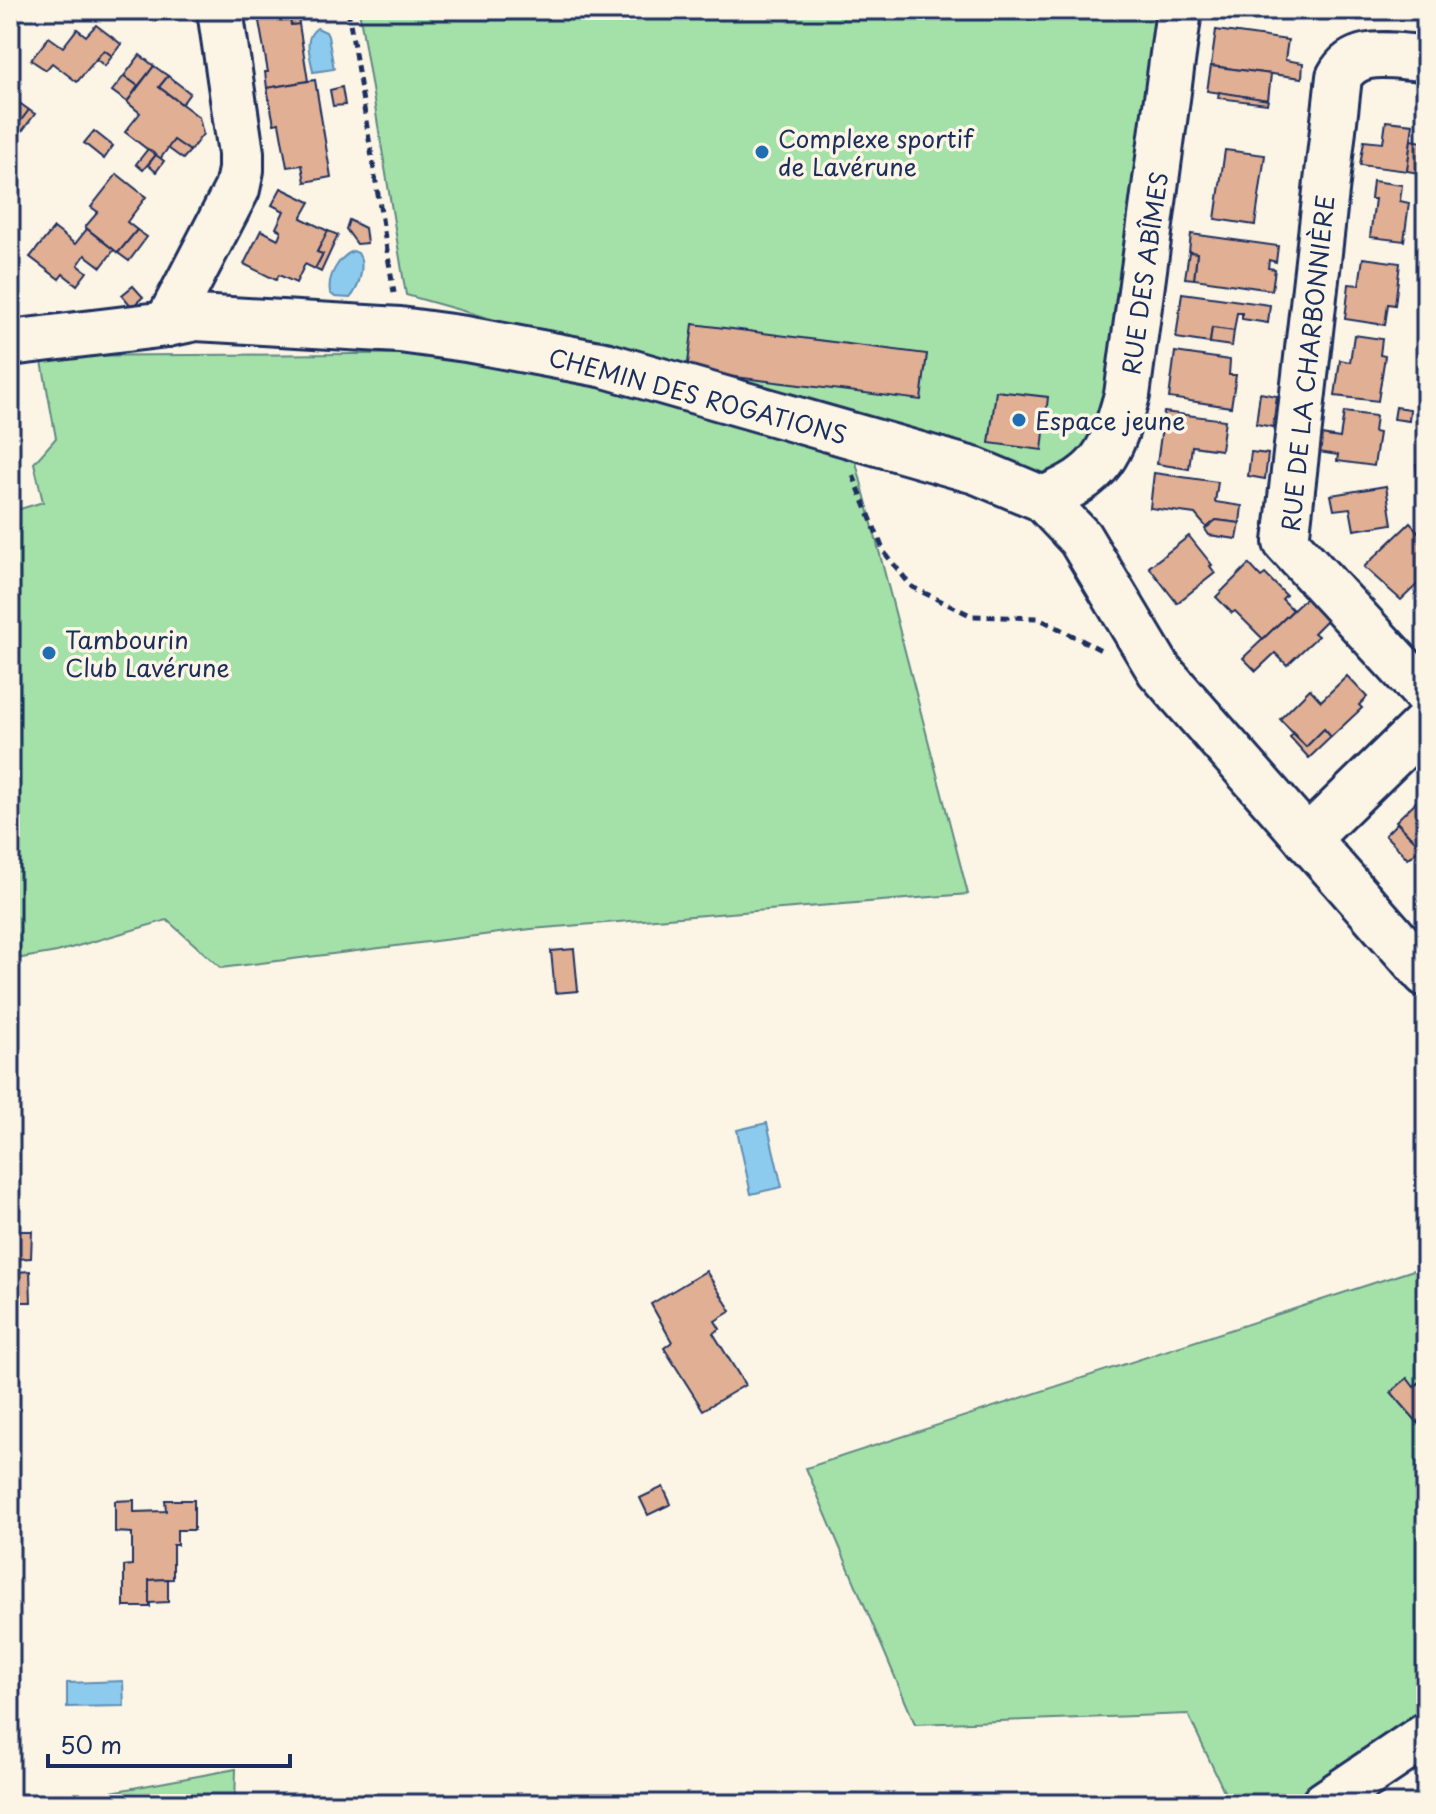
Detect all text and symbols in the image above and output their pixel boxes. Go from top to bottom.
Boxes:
place label: Complexe sportif de Lavérune [778,120,975,184]
marker: Complexe sportif de Lavérune [753,143,771,161]
street label: RUE DES ABÎMES [1112,169,1176,377]
street label: RUE DE LA CHARBONNIÈRE [1271,193,1343,533]
street label: CHEMIN DES ROGATIONS [545,338,851,452]
place label: Espace jeune [1035,402,1185,438]
marker: Espace jeune [1010,411,1028,429]
place label: Tambourin Club Lavérune [65,621,230,685]
marker: Tambourin Club Lavérune [40,644,58,662]
scale bar [48,1718,290,1768]
text: 50 m [60,1726,122,1762]

